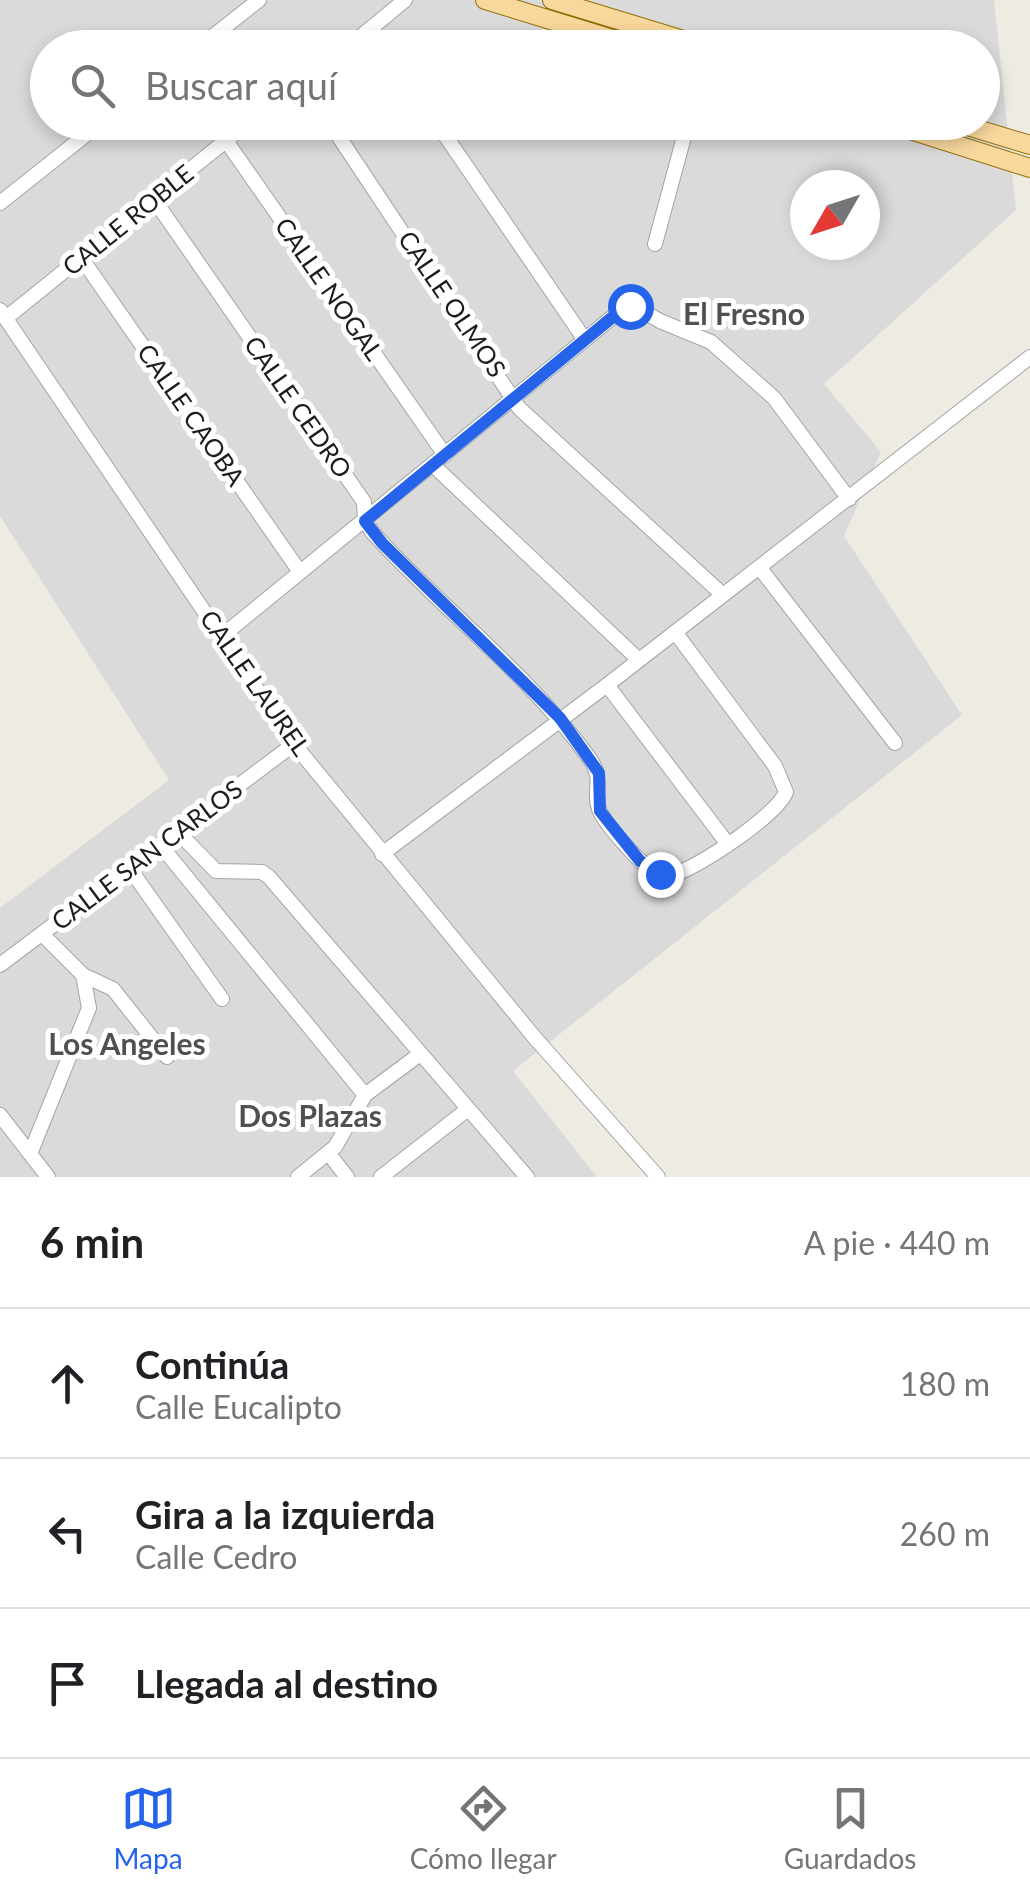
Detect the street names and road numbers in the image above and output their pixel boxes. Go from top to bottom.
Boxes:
street label: CALLE ROBLE [56,158,199,281]
street label: CALLE NOGAL [270,211,390,366]
street label: CALLE OLMOS [393,225,513,382]
street label: CALLE CEDRO [239,330,359,483]
street label: CALLE CAOBA [132,338,252,491]
street label: CALLE LAUREL [195,604,317,761]
street label: CALLE SAN CARLOS [45,773,248,936]

